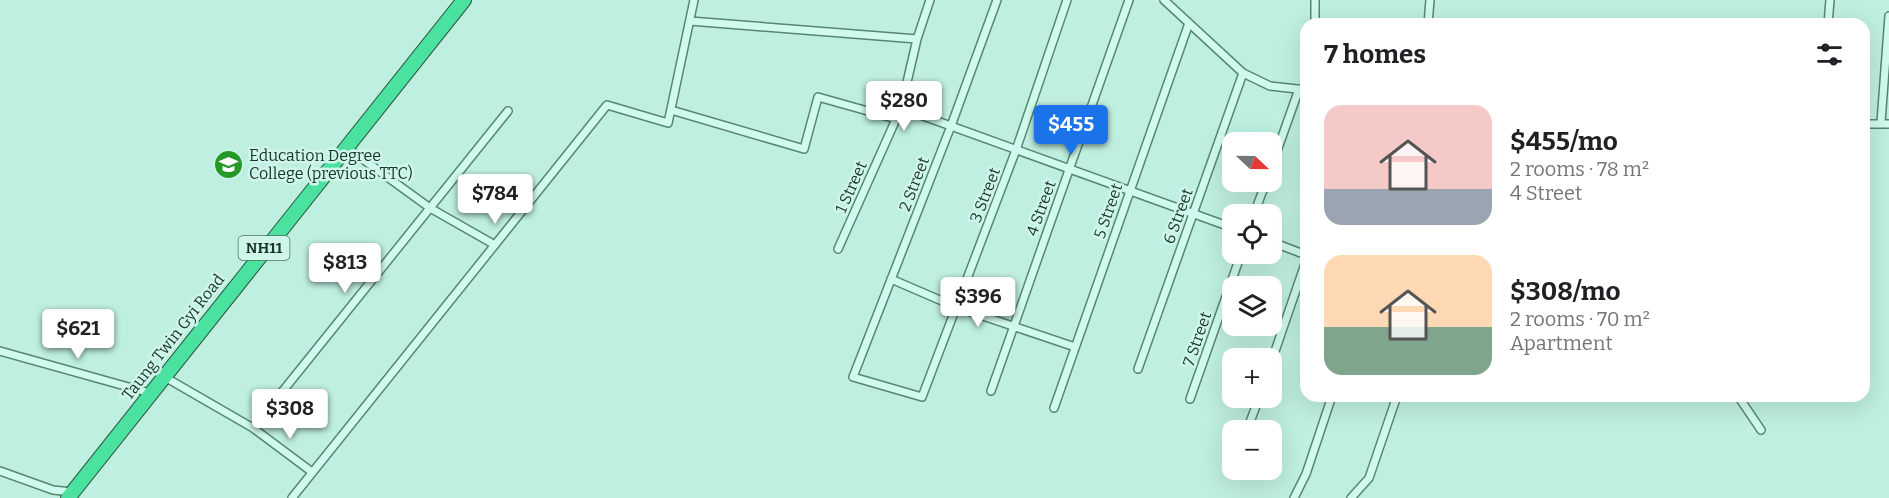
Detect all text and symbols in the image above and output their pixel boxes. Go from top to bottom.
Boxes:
icon: filters [1813,38,1846,71]
text: 7 homes [1324,39,1426,70]
pin: $280 [868,81,940,132]
text: $280 [880,88,928,112]
pin: $455 [1035,105,1107,156]
text: $455 [1048,112,1094,136]
text: $455/mo [1510,126,1618,157]
icon: home [1372,129,1444,201]
north arrow [1222,132,1282,192]
map controls [1222,132,1282,480]
place label: Education Degree College (previous TTC) [249,146,413,183]
school or university icon: Education Degree College (previous TTC) [212,148,244,180]
street label: 2 Street [895,154,933,214]
text: 2 rooms · 78 m² [1510,157,1649,181]
street label: 1 Street [831,158,871,216]
street label: 3 Street [966,165,1004,225]
pin: $784 [459,174,531,225]
street label: 4 Street [1022,177,1060,238]
text: $784 [472,181,518,205]
street label: 5 Street [1090,181,1126,241]
text: 4 Street [1510,181,1582,205]
street label: 6 Street [1159,185,1197,246]
button: locate [1222,204,1282,264]
road number: NH11 [238,236,290,260]
pin: $813 [309,243,381,294]
text: $813 [323,250,367,274]
street label: Taung Twin Gyi Road [118,270,228,404]
button: layers [1222,276,1282,336]
text: $308/mo [1510,276,1621,307]
pin: $396 [942,277,1014,328]
icon: home [1372,279,1444,351]
text: $396 [954,284,1002,308]
text: 2 rooms · 70 m² [1510,307,1650,331]
pin: $621 [42,309,114,360]
street label: 7 Street [1179,309,1215,369]
text: $621 [56,316,100,340]
text: Apartment [1510,331,1613,355]
button: + [1222,348,1282,408]
pin: $308 [254,389,326,440]
text: $308 [266,396,314,420]
button: − [1222,420,1282,480]

